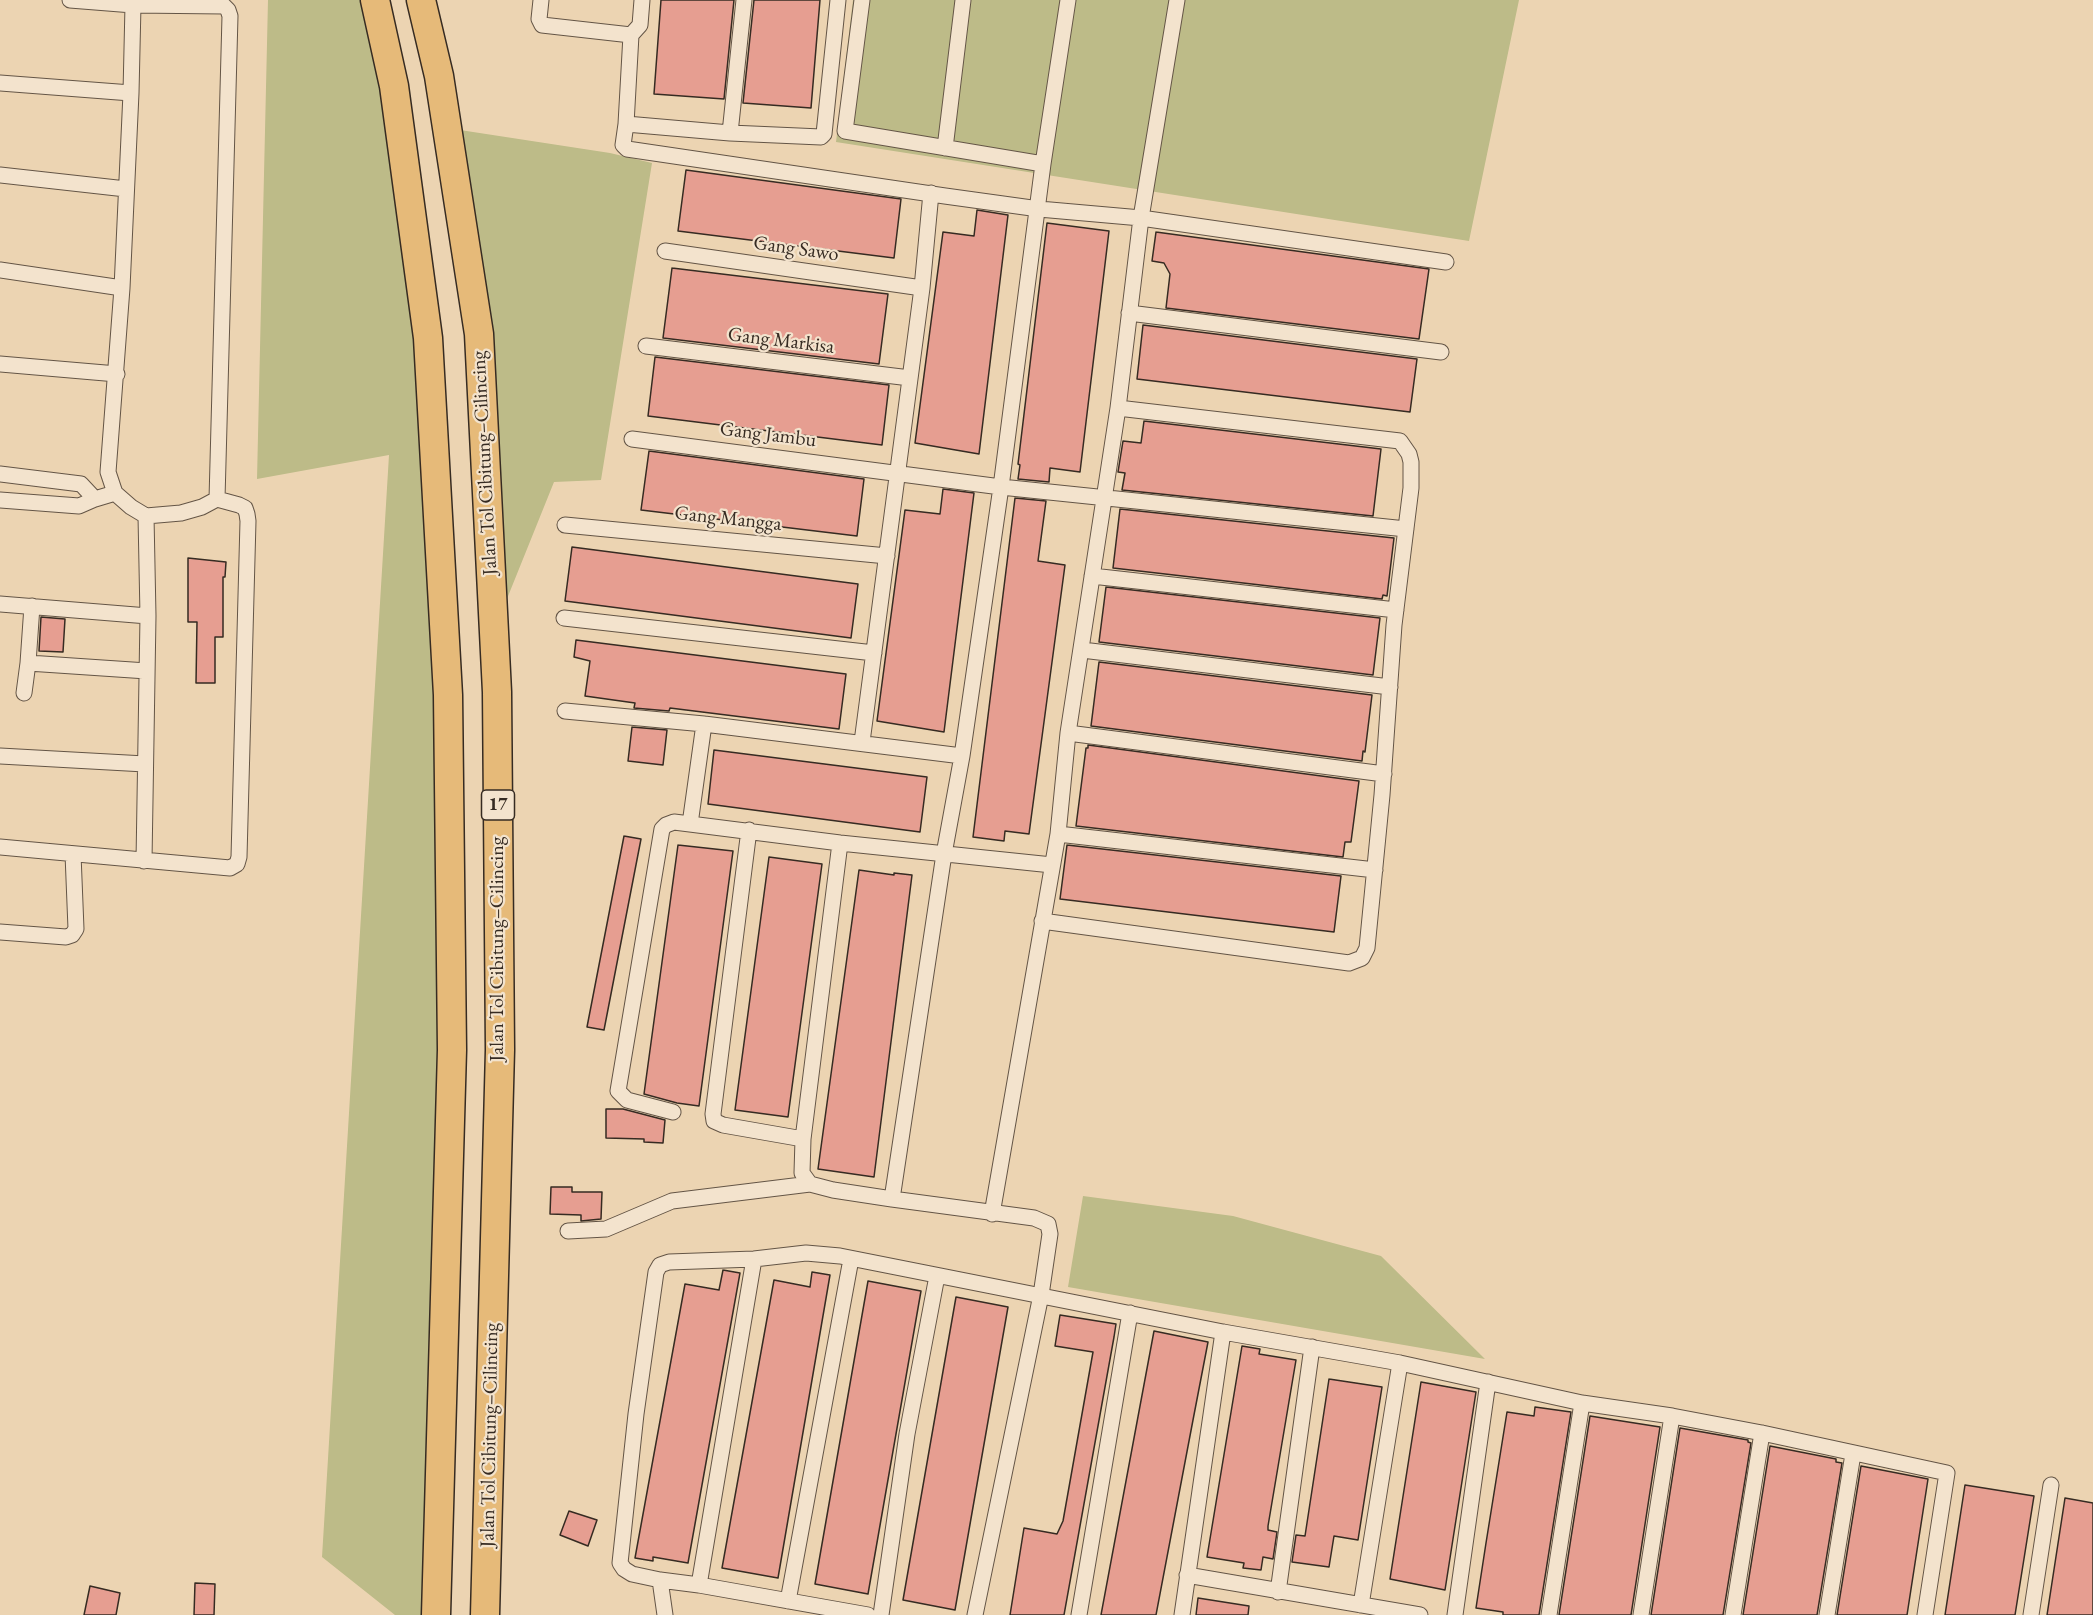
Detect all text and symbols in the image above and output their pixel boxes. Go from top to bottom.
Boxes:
street label: Gang Sawo [752,231,840,267]
street label: Gang Markisa [727,323,835,359]
street label: Jalan Tol Cibitung–Cilincing [467,350,503,576]
street label: Gang Jambu [718,417,818,453]
street label: Gang Mangga [673,501,783,537]
road number: 17 [482,790,514,820]
street label: Jalan Tol Cibitung–Cilincing [486,837,510,1061]
street label: Jalan Tol Cibitung–Cilincing [476,1322,504,1548]

